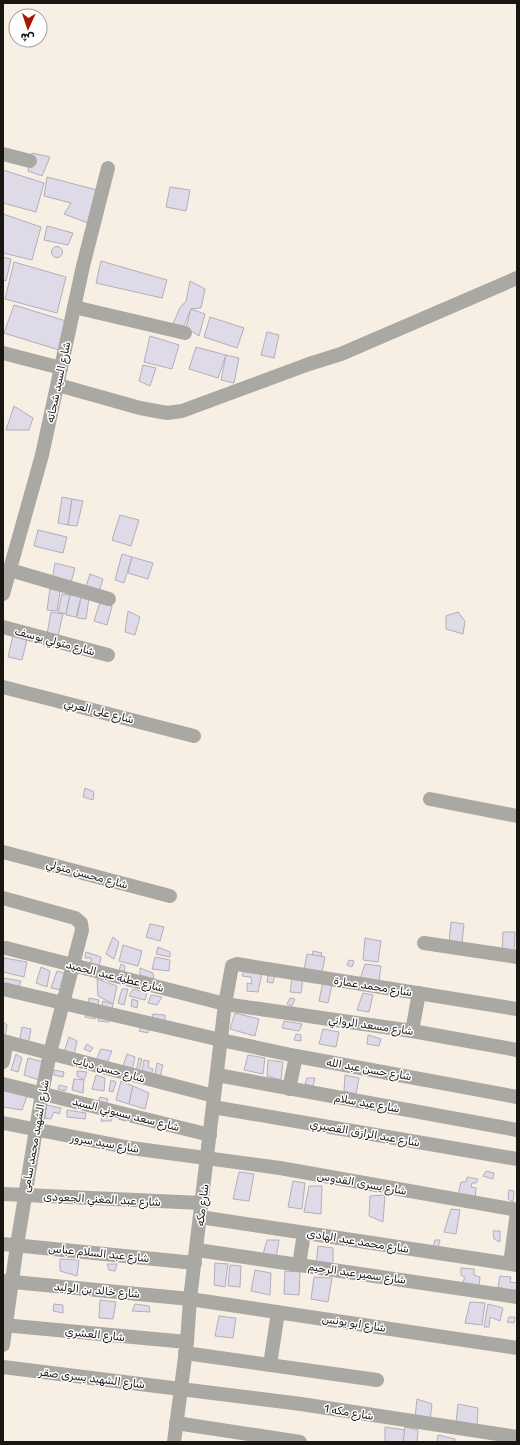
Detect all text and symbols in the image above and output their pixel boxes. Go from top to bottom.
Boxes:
north arrow [8,8,48,48]
text: ش [20,31,35,44]
street label: شارع السيد شحاته [44,340,75,424]
street label: شارع متولي يوسف [13,625,96,660]
street label: شارع على العربي [62,697,135,728]
street label: شارع محسن متولي [44,857,129,894]
street label: شارع عطية عبد الحميد [64,958,165,997]
street label: شارع محمد عمارة [332,974,413,1001]
street label: شارع مسعد الرواني [327,1013,414,1040]
street label: شارع حسن دياب [71,1054,147,1087]
street label: شارع حسن عبد الله [325,1056,413,1085]
street label: شارع الشهيد محمد سامى [19,1079,54,1194]
street label: شارع عيد سلام [333,1091,401,1118]
street label: شارع سعد بسيوني السيد [70,1095,181,1136]
street label: شارع عبد الرازق القصيري [308,1117,421,1152]
street label: شارع سيد سرور [68,1131,140,1158]
street label: شارع يسرى القدوس [316,1169,408,1200]
street label: شارع مكه [193,1183,214,1227]
street label: شارع عبد المغني الجعودى [43,1190,161,1211]
street label: شارع محمد عبد الهادى [306,1227,410,1258]
street label: شارع عبد السلام عباس [48,1242,150,1267]
street label: شارع سمير عبد الرحيم [307,1260,407,1289]
street label: شارع خالد بن الوليد [53,1280,141,1303]
street label: شارع ابو يونس [321,1312,387,1337]
street label: شارع العشري [64,1325,126,1346]
street label: شارع الشهيد يسرى صقر [37,1365,146,1393]
street label: شارع مكه 1 [323,1402,375,1425]

